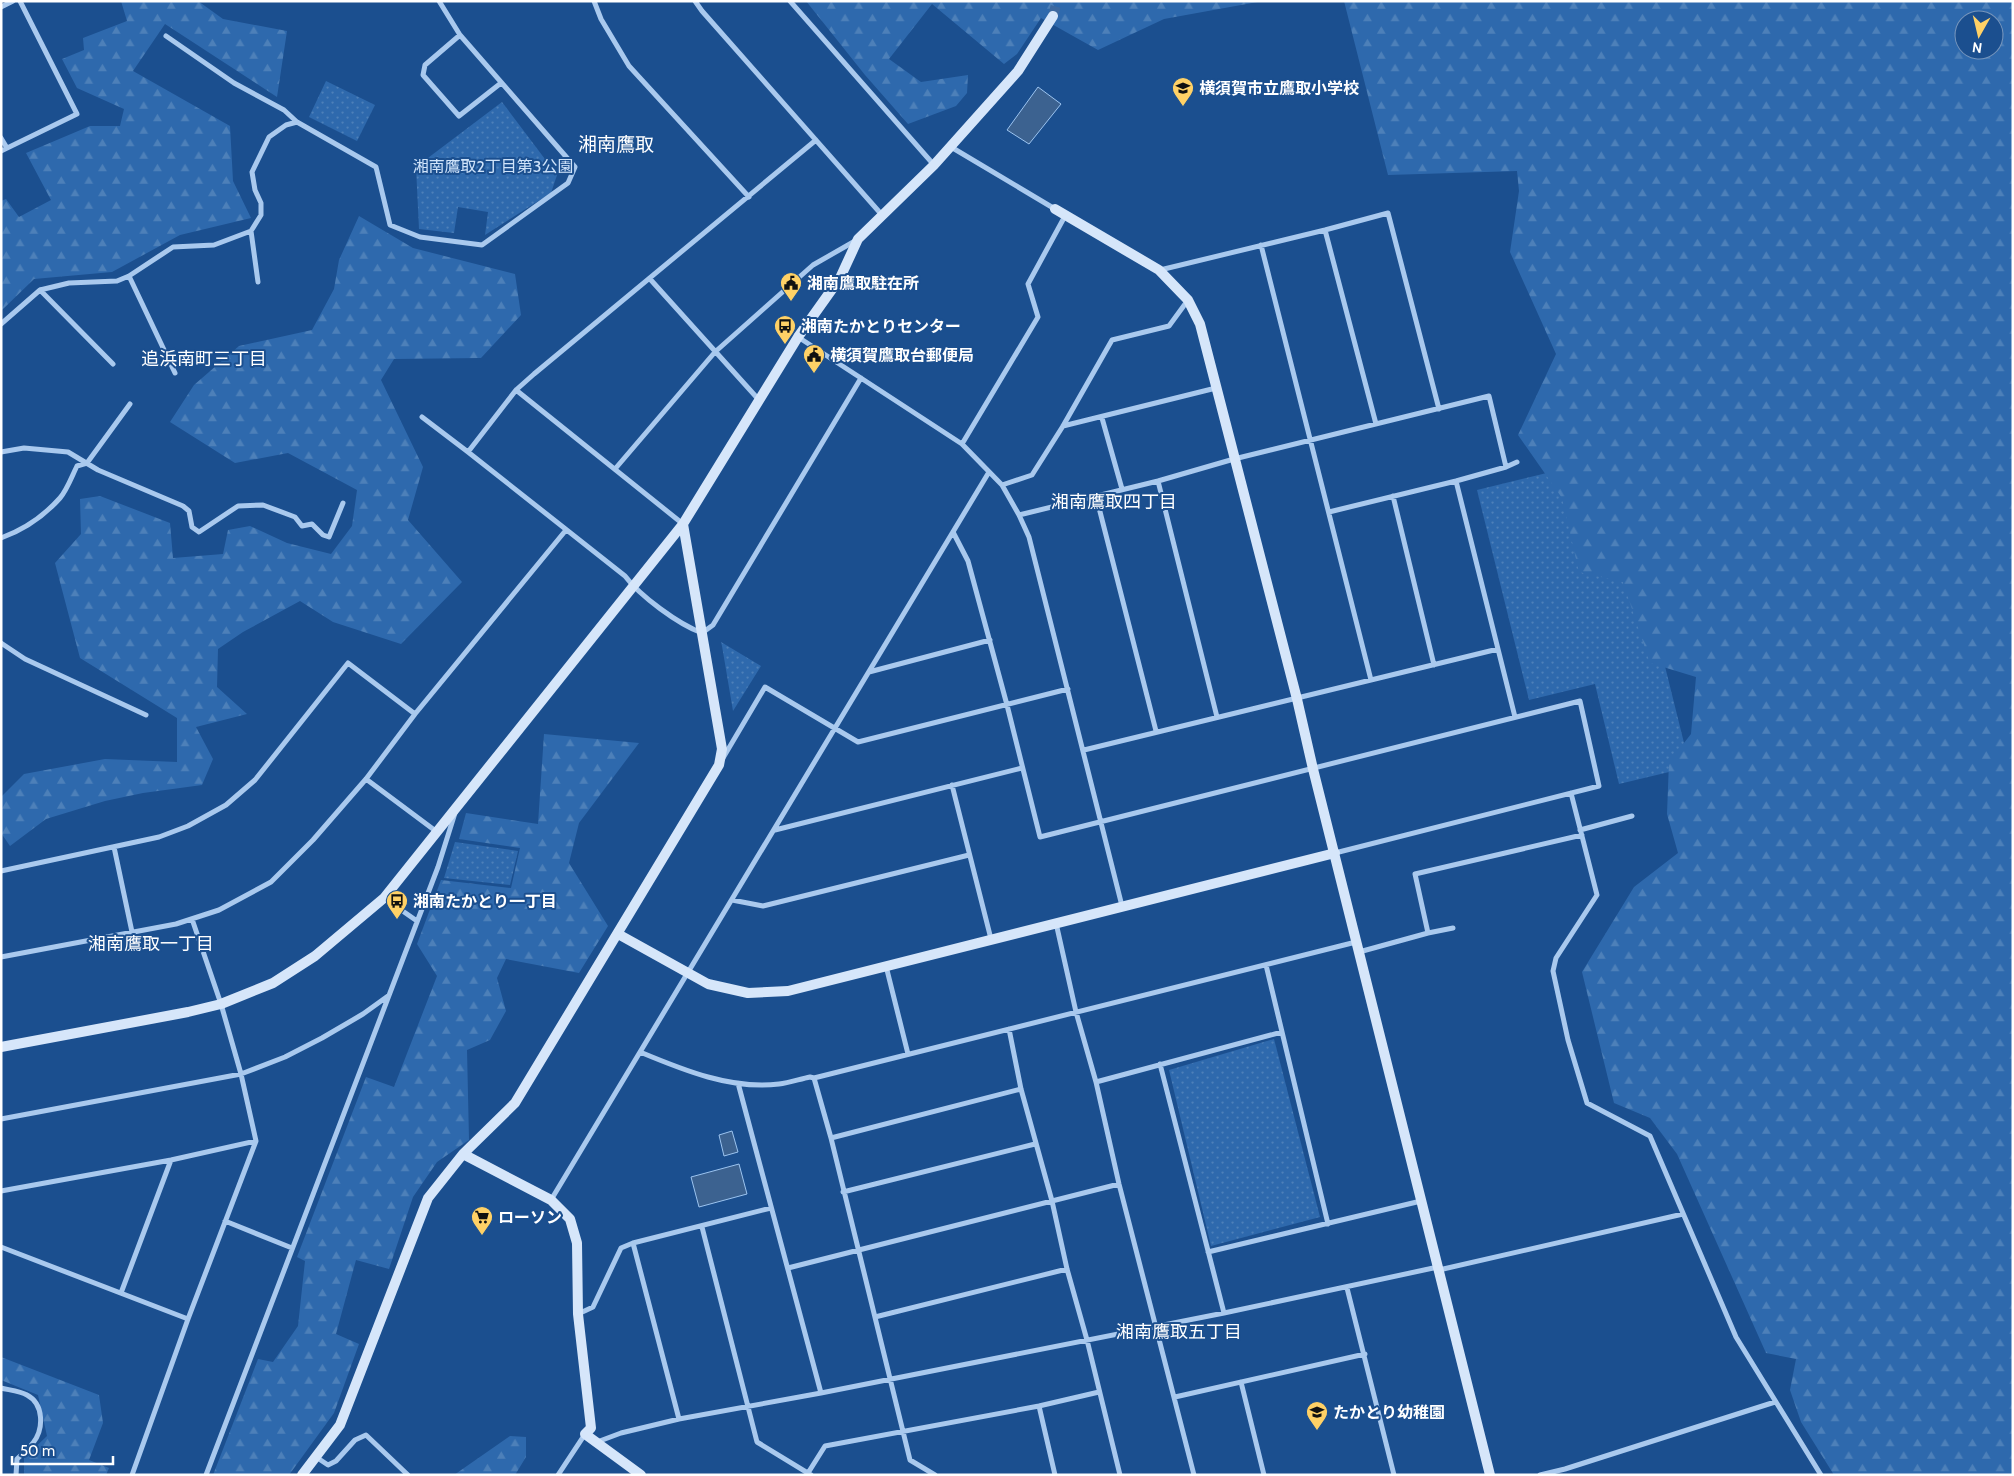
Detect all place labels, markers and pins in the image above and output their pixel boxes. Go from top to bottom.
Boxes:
school or university icon: 横須賀市立鷹取小学校 [1171,76,1195,107]
place label: 横須賀市立鷹取小学校 [1199,79,1359,98]
public building icon: 湘南鷹取駐在所 [779,271,803,302]
place label: 湘南鷹取駐在所 [807,274,919,293]
bus stop icon: 湘南たかとりセンター [773,314,797,345]
place label: 湘南たかとりセンター [801,317,961,336]
public building icon: 横須賀鷹取台郵便局 [802,343,826,374]
place label: 横須賀鷹取台郵便局 [830,346,974,365]
bus stop icon: 湘南たかとり一丁目 [385,889,409,920]
place label: 湘南たかとり一丁目 [413,892,557,911]
supermarket icon: ローソン [470,1205,494,1236]
place label: ローソン [498,1208,562,1227]
school or university icon: たかとり幼稚園 [1305,1400,1329,1431]
place label: たかとり幼稚園 [1333,1403,1445,1422]

